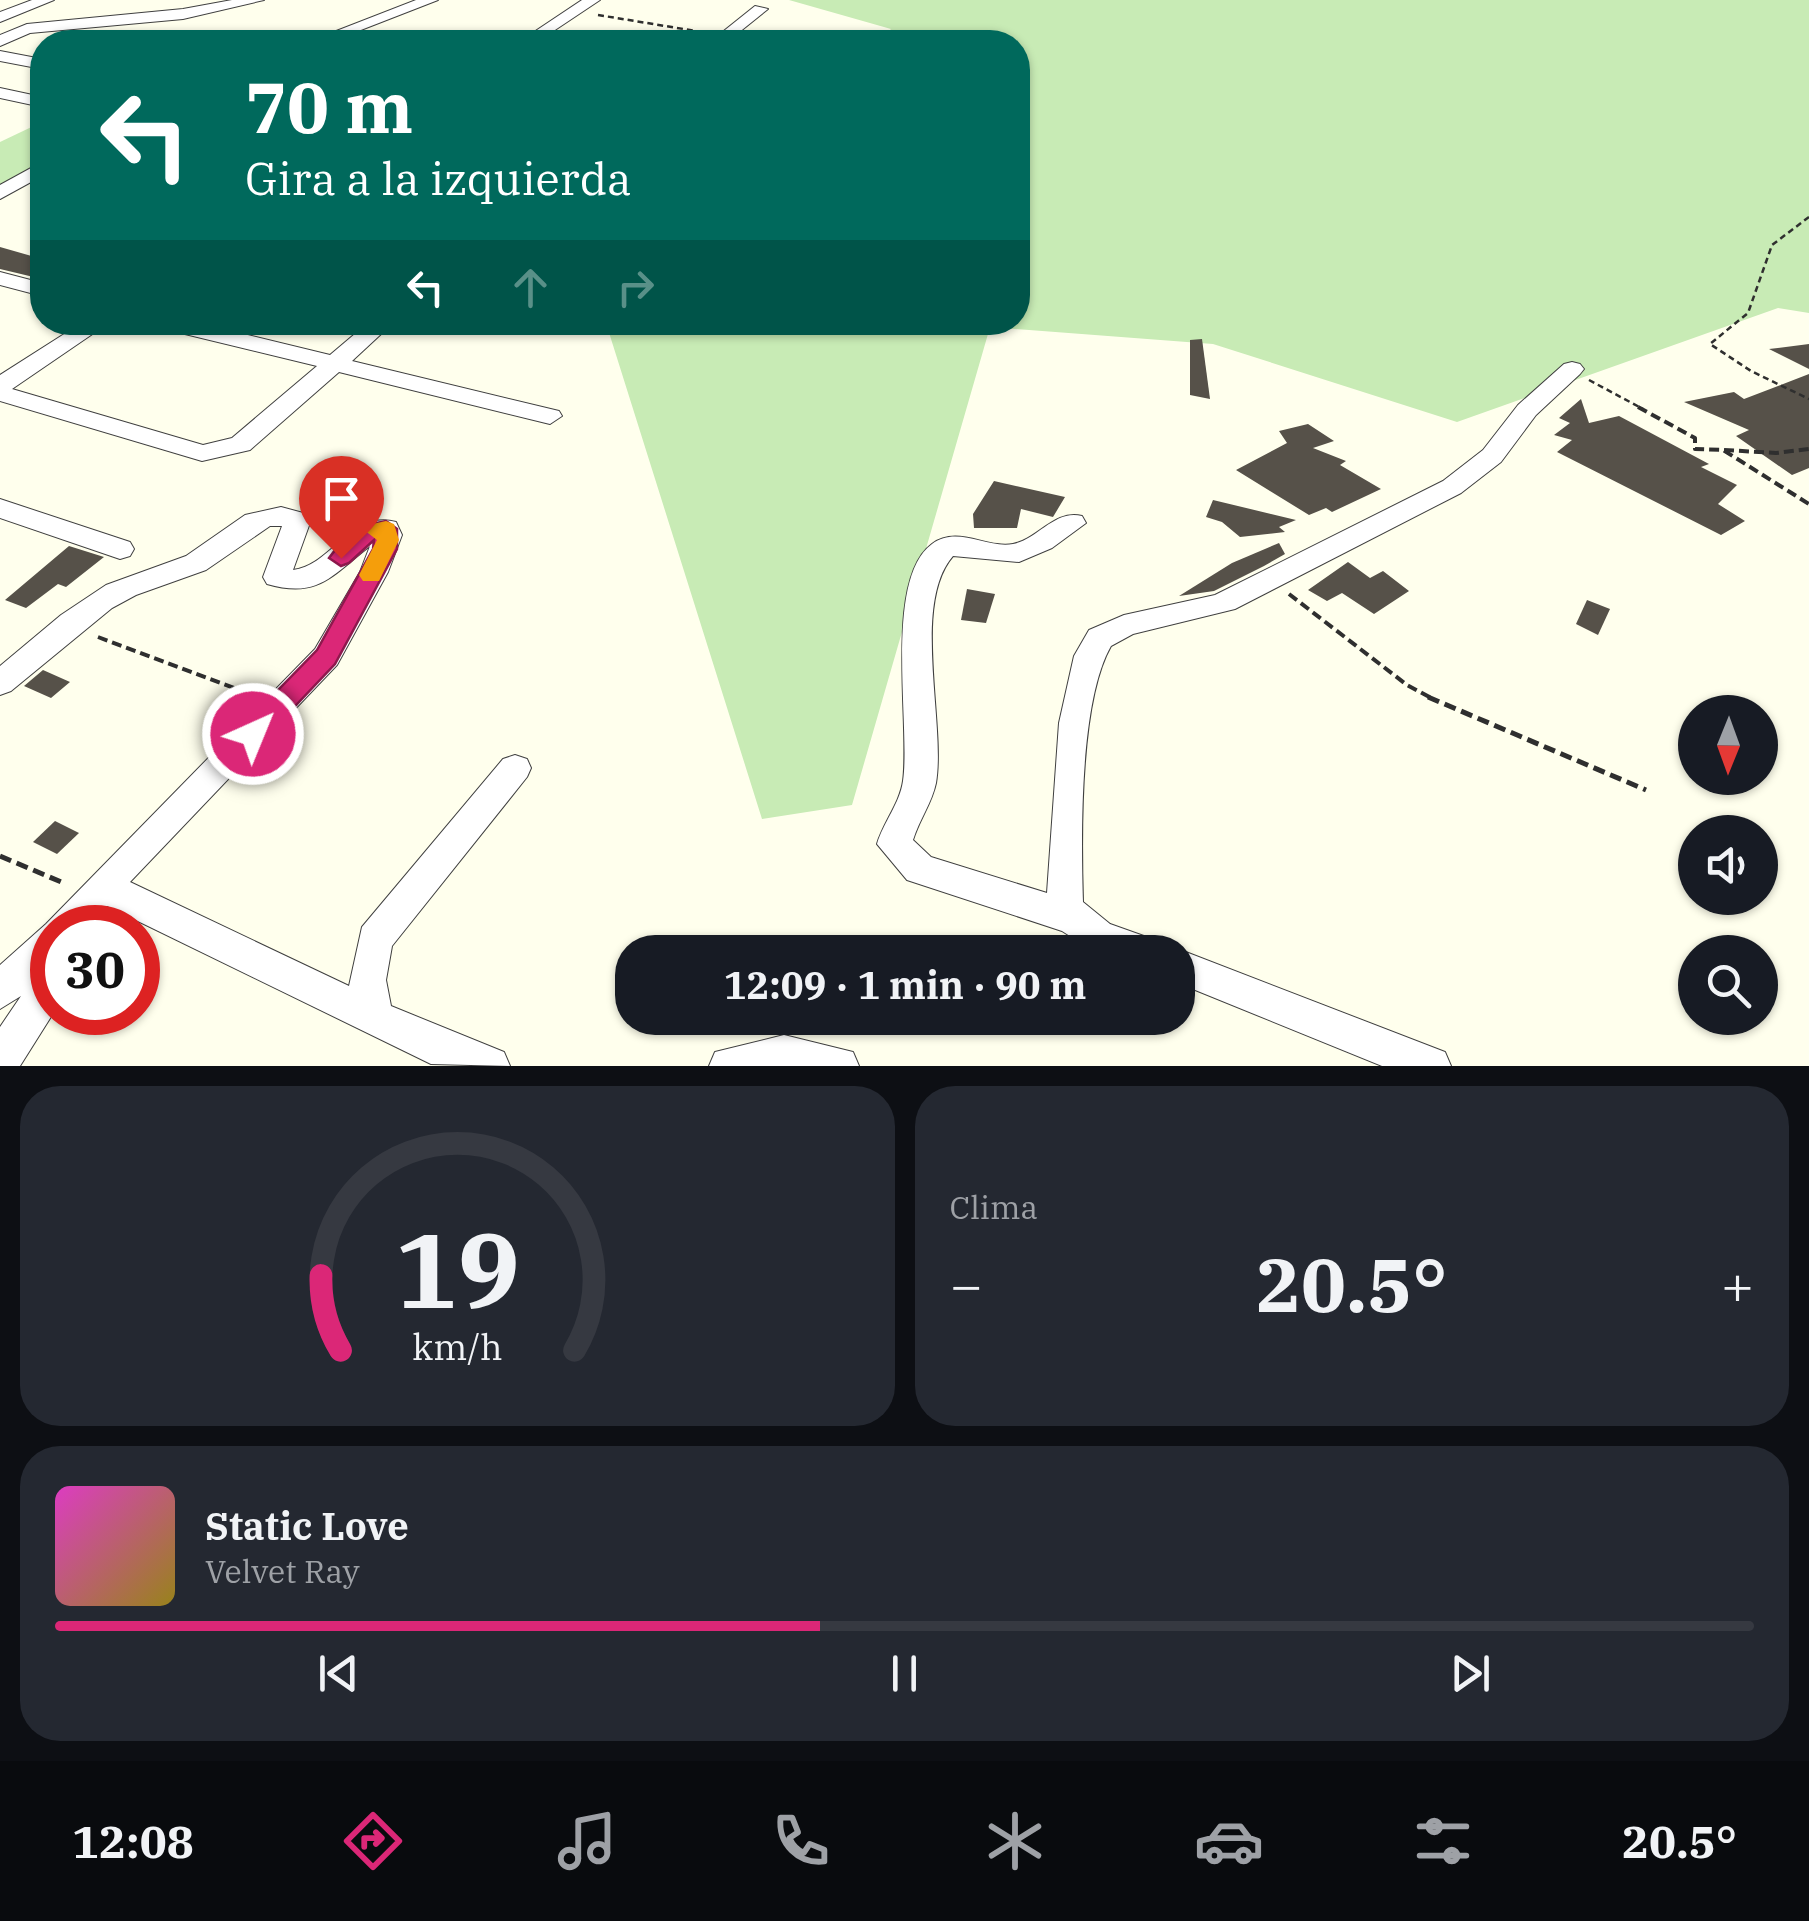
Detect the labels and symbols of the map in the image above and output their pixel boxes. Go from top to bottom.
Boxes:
pin [299,456,384,559]
position arrow [201,682,305,786]
north arrow [1678,695,1778,795]
speed limit sign: 30 [30,905,160,1035]

